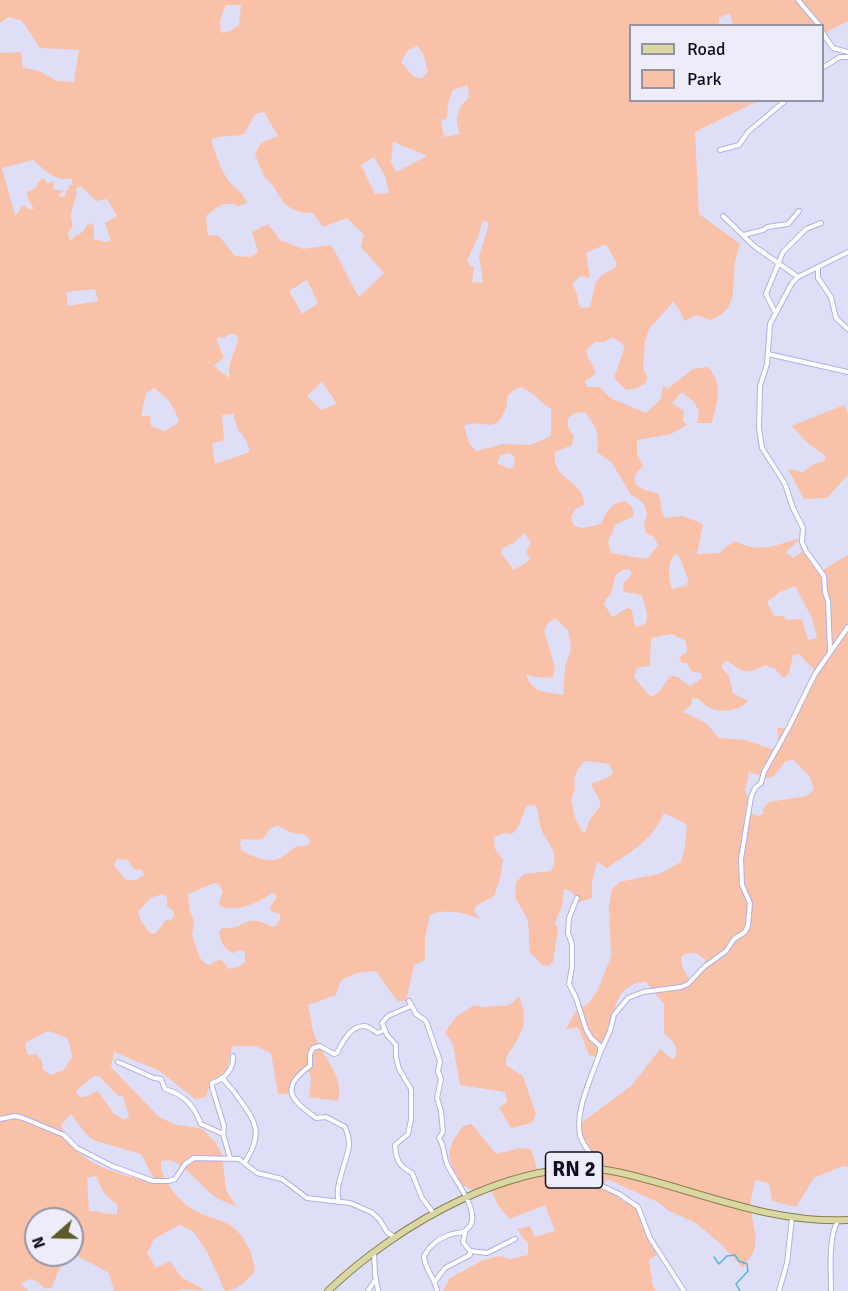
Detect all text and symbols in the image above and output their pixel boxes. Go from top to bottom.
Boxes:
legend [629,24,824,102]
text: Road [687,38,726,60]
text: Park [687,68,722,90]
road number: RN 2 [546,1152,602,1188]
north arrow [24,1207,84,1267]
text: N [28,1234,50,1251]

